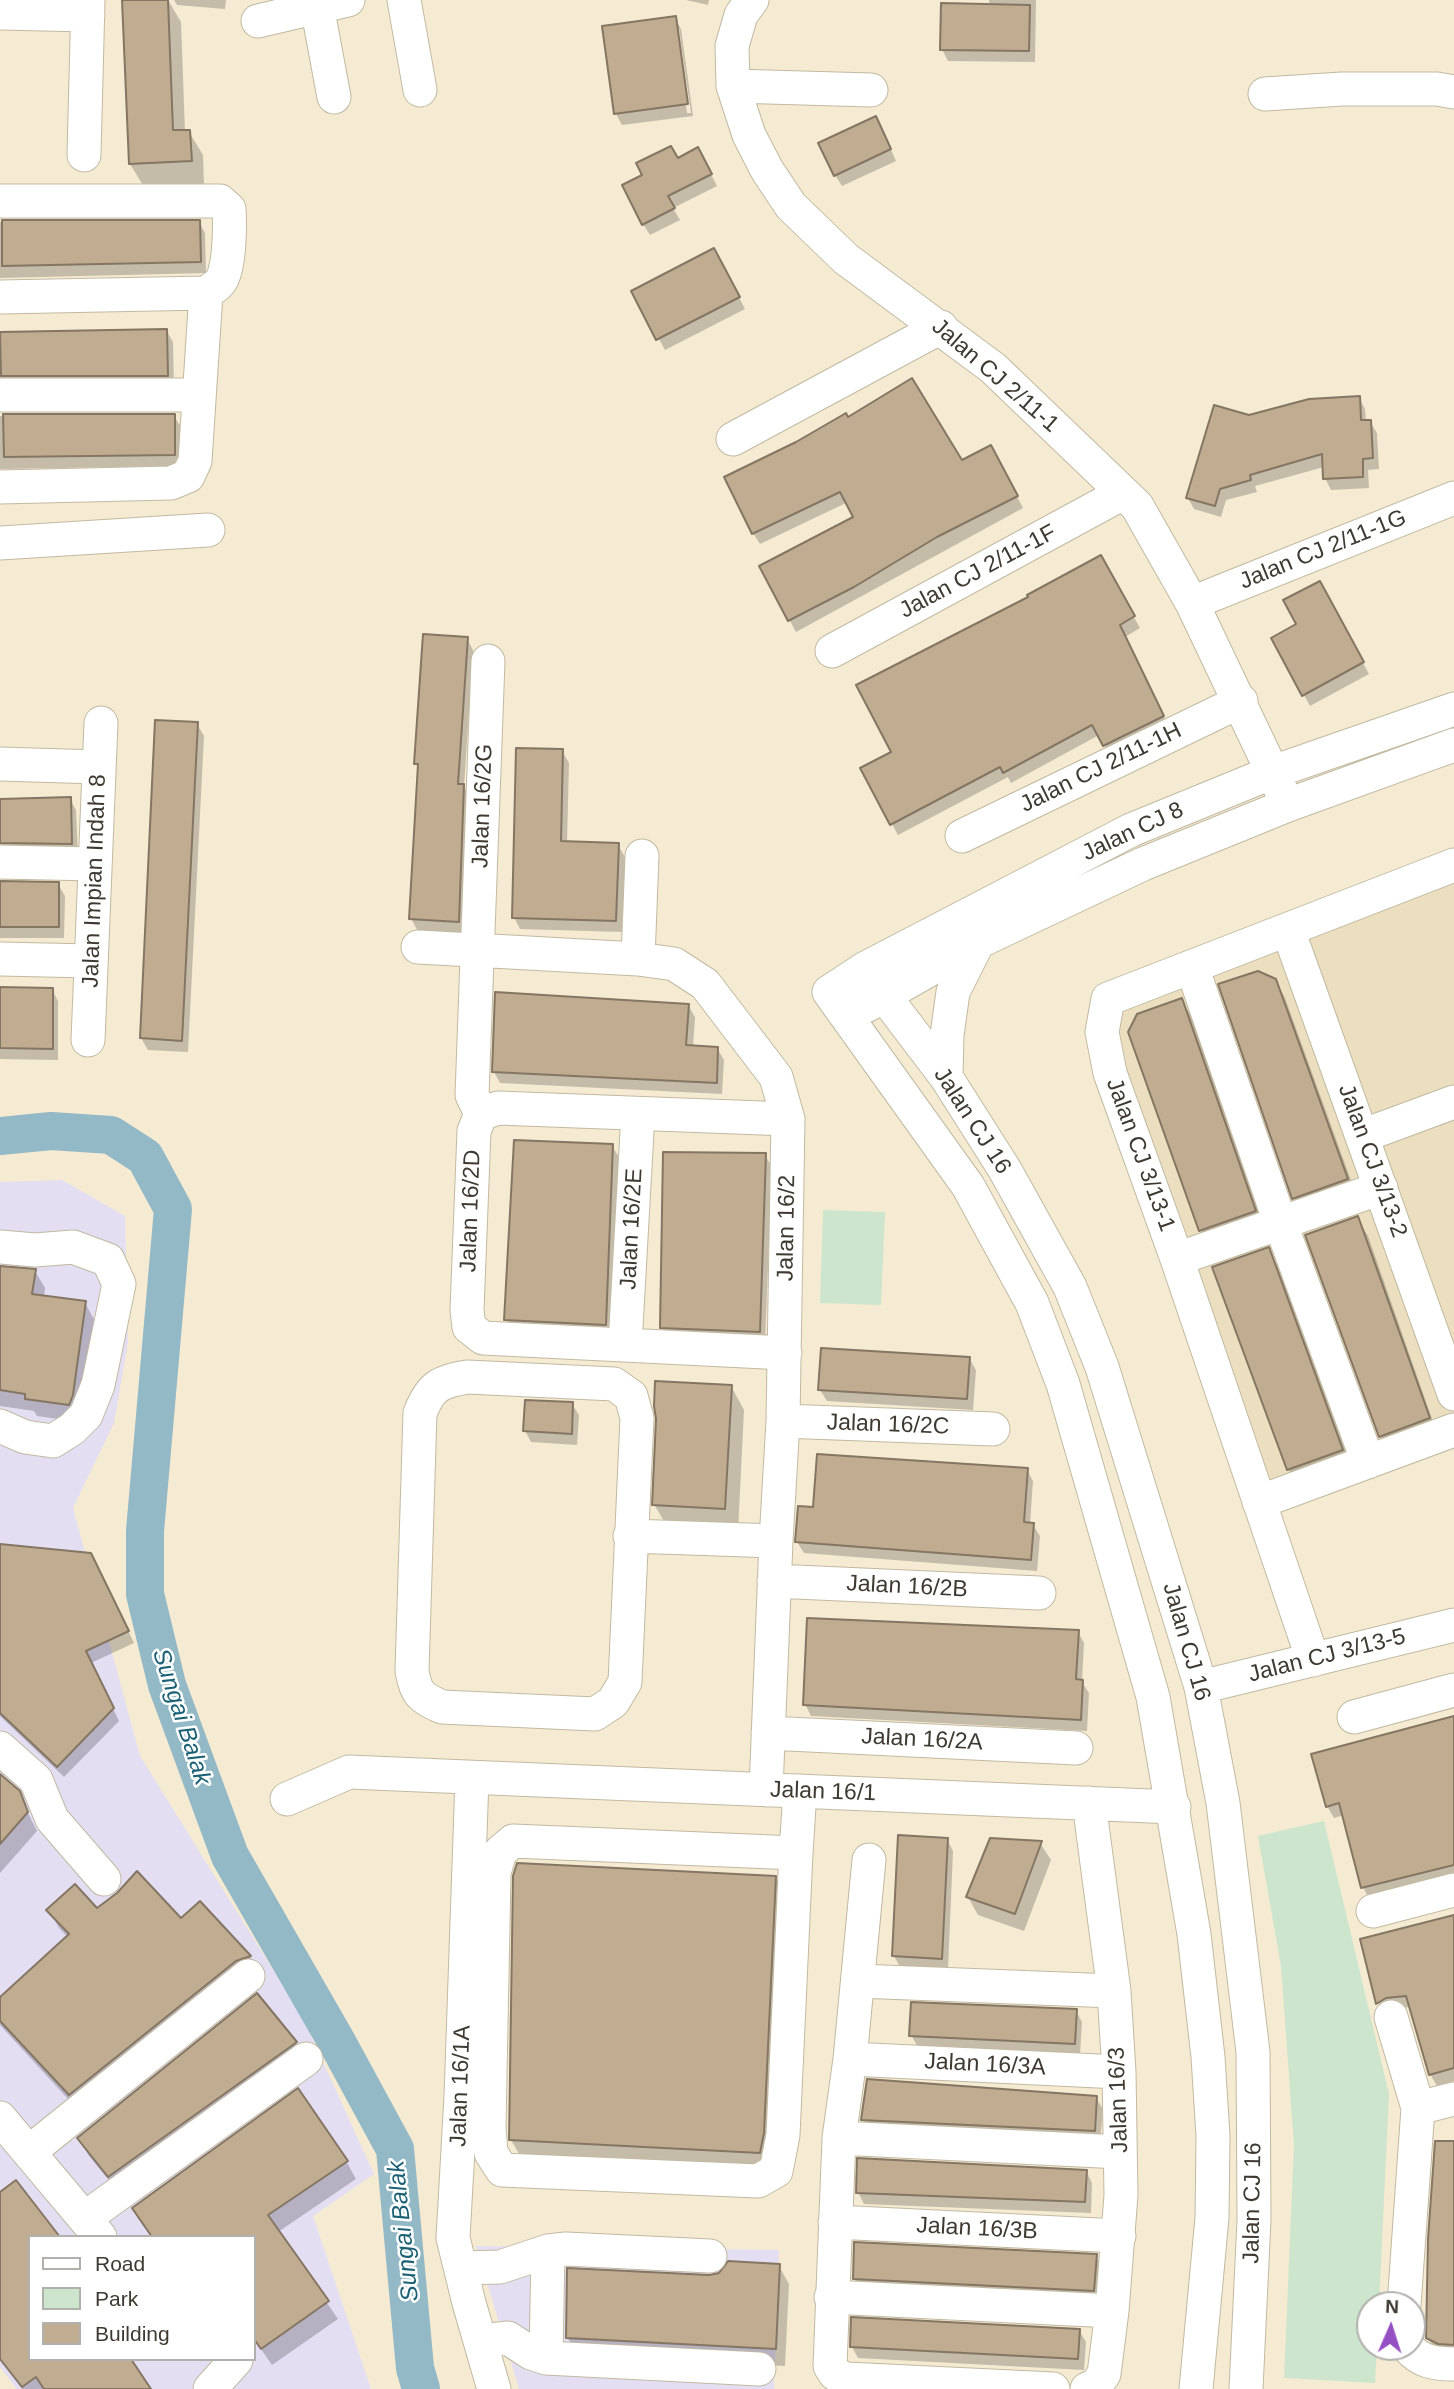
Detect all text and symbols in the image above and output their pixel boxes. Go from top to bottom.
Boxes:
street label: Jalan CJ 2/11-1 [926,313,1064,439]
street label: Jalan CJ 2/11-1G [1236,504,1410,596]
street label: Jalan CJ 2/11-1F [895,519,1061,625]
street label: Jalan CJ 2/11-1H [1016,717,1186,819]
street label: Jalan 16/2G [467,744,499,868]
street label: Jalan Impian Indah 8 [77,774,113,988]
street label: Jalan CJ 8 [1078,797,1188,867]
street label: Jalan CJ 16 [927,1063,1017,1179]
street label: Jalan CJ 3/13-1 [1099,1075,1181,1235]
street label: Jalan CJ 3/13-2 [1331,1081,1413,1241]
street label: Jalan 16/2D [455,1149,487,1273]
street label: Jalan 16/2E [615,1168,649,1290]
street label: Jalan 16/2 [772,1175,802,1281]
street label: Jalan 16/2C [826,1409,950,1441]
street label: Jalan 16/2B [846,1570,968,1604]
street label: Jalan CJ 16 [1156,1580,1216,1704]
street label: Jalan CJ 3/13-5 [1246,1623,1408,1689]
water label: Sungai Balak [145,1645,217,1789]
street label: Jalan 16/2A [861,1723,983,1757]
street label: Jalan 16/1 [769,1776,877,1808]
street label: Jalan 16/1A [445,2025,477,2147]
street label: Jalan 16/3 [1103,2046,1135,2154]
street label: Jalan 16/3A [924,2048,1046,2082]
street label: Jalan CJ 16 [1238,2142,1268,2264]
water label: Sungai Balak [382,2159,426,2303]
street label: Jalan 16/3B [916,2212,1038,2246]
legend [28,2235,256,2361]
text: Road [95,2252,145,2275]
text: Park [95,2287,138,2310]
north arrow [1356,2291,1426,2361]
text: N [1385,2296,1399,2317]
text: Building [95,2322,170,2345]

